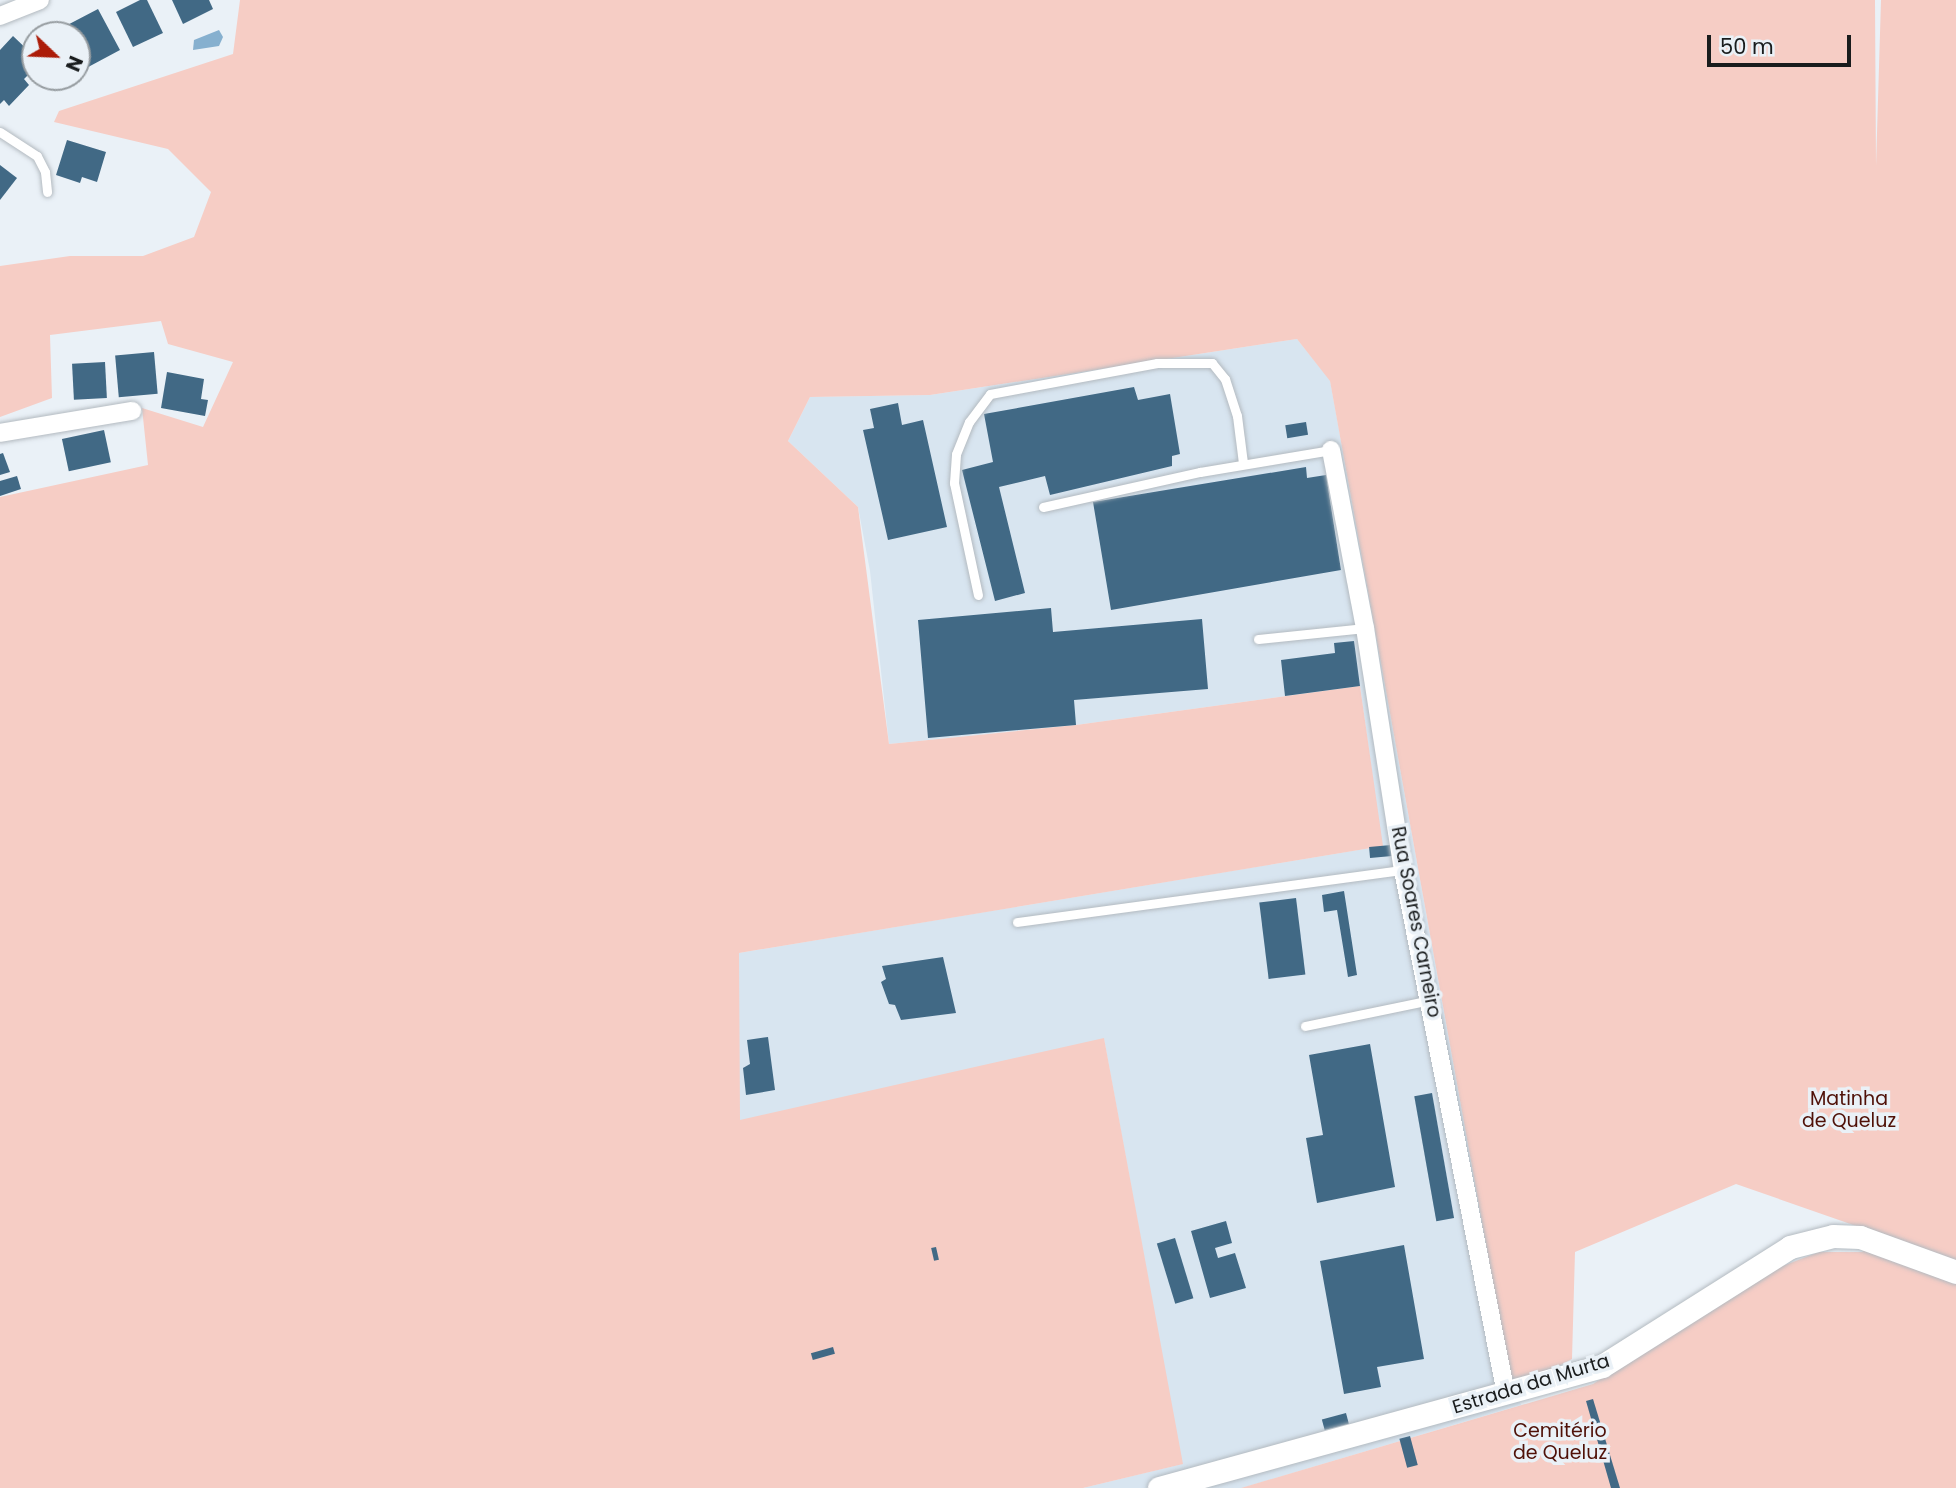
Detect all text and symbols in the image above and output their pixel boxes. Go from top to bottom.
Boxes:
north arrow [21,21,91,91]
scale bar [1711,21,1854,65]
text: 50 m [1720,32,1774,61]
text: N [59,52,89,75]
street label: Rua Soares Carneiro [1386,825,1446,1019]
park label: Matinha de Queluz [1802,1088,1896,1132]
street label: Estrada da Murta [1450,1349,1612,1419]
park label: Cemitério de Queluz [1513,1420,1607,1464]

